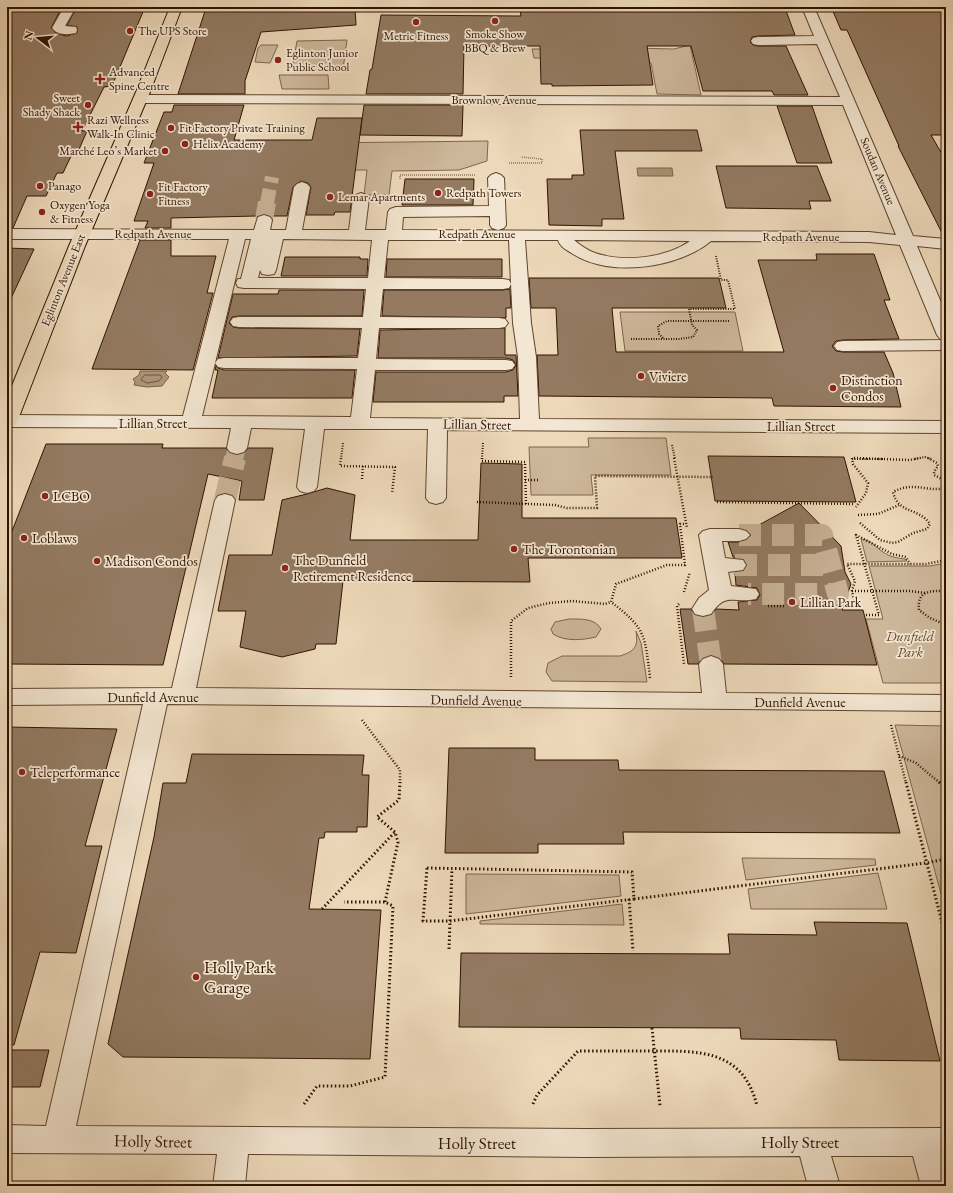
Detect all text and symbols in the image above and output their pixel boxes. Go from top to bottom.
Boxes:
marker: Smoke Show BBQ & Brew [490,16,500,26]
marker: Metric Fitness [411,17,421,27]
north arrow [18,18,58,58]
place label: The UPS Store [138,23,207,39]
marker: The UPS Store [125,26,135,36]
place label: Smoke Show BBQ & Brew [464,26,526,56]
place label: Metric Fitness [384,28,449,44]
text: N [20,29,36,41]
place label: Eglinton Junior Public School [286,45,358,75]
marker: Eglinton Junior Public School [273,55,283,65]
place label: Advanced Spine Centre [108,64,169,94]
marker: Advanced Spine Centre [94,73,106,85]
place label: Sweet Shady Shack [23,90,80,120]
street label: Brownlow Avenue [451,92,537,108]
marker: Sweet Shady Shack [83,100,93,110]
place label: Razi Wellness Walk-In Clinic [87,112,155,142]
place label: Fit Factory Private Training [179,120,306,136]
marker: Razi Wellness Walk-In Clinic [72,121,84,133]
marker: Fit Factory Private Training [166,123,176,133]
street label: Soudan Avenue [857,135,900,207]
place label: Helix Academy [193,136,264,152]
marker: Helix Academy [180,139,190,149]
place label: Marché Leo’s Market [59,143,157,159]
marker: Marché Leo’s Market [160,146,170,156]
place label: Panago [48,178,81,194]
place label: Fit Factory Fitness [158,179,208,209]
marker: Panago [35,181,45,191]
place label: Redpath Towers [446,185,521,201]
marker: Redpath Towers [433,188,443,198]
marker: Fit Factory Fitness [145,189,155,199]
place label: Lemar Apartments [338,189,425,205]
marker: Lemar Apartments [325,192,335,202]
place label: Oxygen Yoga & Fitness [50,197,110,227]
marker: Oxygen Yoga & Fitness [37,207,47,217]
street label: Redpath Avenue [115,226,192,242]
street label: Redpath Avenue [439,226,516,242]
street label: Redpath Avenue [763,229,840,245]
street label: Eglinton Avenue East [37,231,89,329]
place label: Viviere [649,367,687,385]
marker: Viviere [636,371,646,381]
place label: Distinction Condos [841,371,903,405]
marker: Distinction Condos [828,383,838,393]
street label: Lillian Street [119,414,188,432]
street label: Lillian Street [443,414,512,434]
street label: Lillian Street [767,417,836,435]
place label: LCBO [53,487,90,505]
marker: LCBO [40,491,50,501]
place label: Loblaws [32,529,77,547]
marker: Loblaws [19,533,29,543]
place label: The Torontonian [522,540,616,558]
marker: The Torontonian [509,544,519,554]
place label: The Dunfield Retirement Residence [293,551,412,585]
place label: Madison Condos [105,552,198,570]
marker: Madison Condos [92,556,102,566]
marker: The Dunfield Retirement Residence [280,563,290,573]
place label: Lillian Park [800,593,862,611]
marker: Lillian Park [787,597,797,607]
park label: Dunfield Park [885,627,935,661]
street label: Dunfield Avenue [107,688,199,706]
street label: Dunfield Avenue [430,690,522,710]
street label: Dunfield Avenue [754,693,846,711]
place label: Teleperformance [30,763,121,781]
marker: Teleperformance [17,767,27,777]
place label: Holly Park Garage [204,956,275,998]
marker: Holly Park Garage [191,972,201,982]
street label: Holly Street [114,1129,193,1153]
street label: Holly Street [761,1131,840,1153]
street label: Holly Street [438,1132,517,1154]

